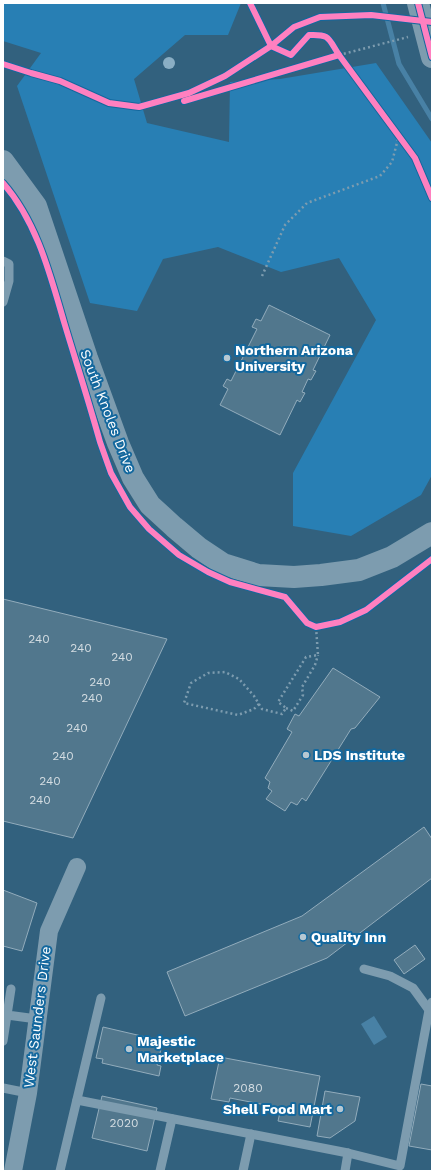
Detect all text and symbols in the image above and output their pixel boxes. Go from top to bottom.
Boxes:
place label: Northern Arizona University [235,342,354,374]
street label: South Knoles Drive [77,347,139,475]
marker: Northern Arizona University [222,353,232,363]
house number: 240 [28,632,50,646]
house number: 240 [70,641,92,655]
house number: 240 [111,650,133,664]
house number: 240 [89,675,111,689]
house number: 240 [81,691,103,705]
house number: 240 [66,721,88,735]
place label: LDS Institute [314,747,405,763]
house number: 240 [52,749,74,763]
marker: LDS Institute [301,750,311,760]
house number: 240 [39,774,61,788]
house number: 240 [29,793,51,807]
place label: Quality Inn [311,929,386,945]
marker: Quality Inn [298,932,308,942]
street label: West Saunders Drive [20,945,54,1089]
place label: Majestic Marketplace [137,1033,224,1065]
marker: Majestic Marketplace [124,1044,134,1054]
house number: 2080 [233,1081,263,1095]
place label: Shell Food Mart [223,1101,332,1117]
marker: Shell Food Mart [335,1104,345,1114]
house number: 2020 [110,1116,138,1130]

